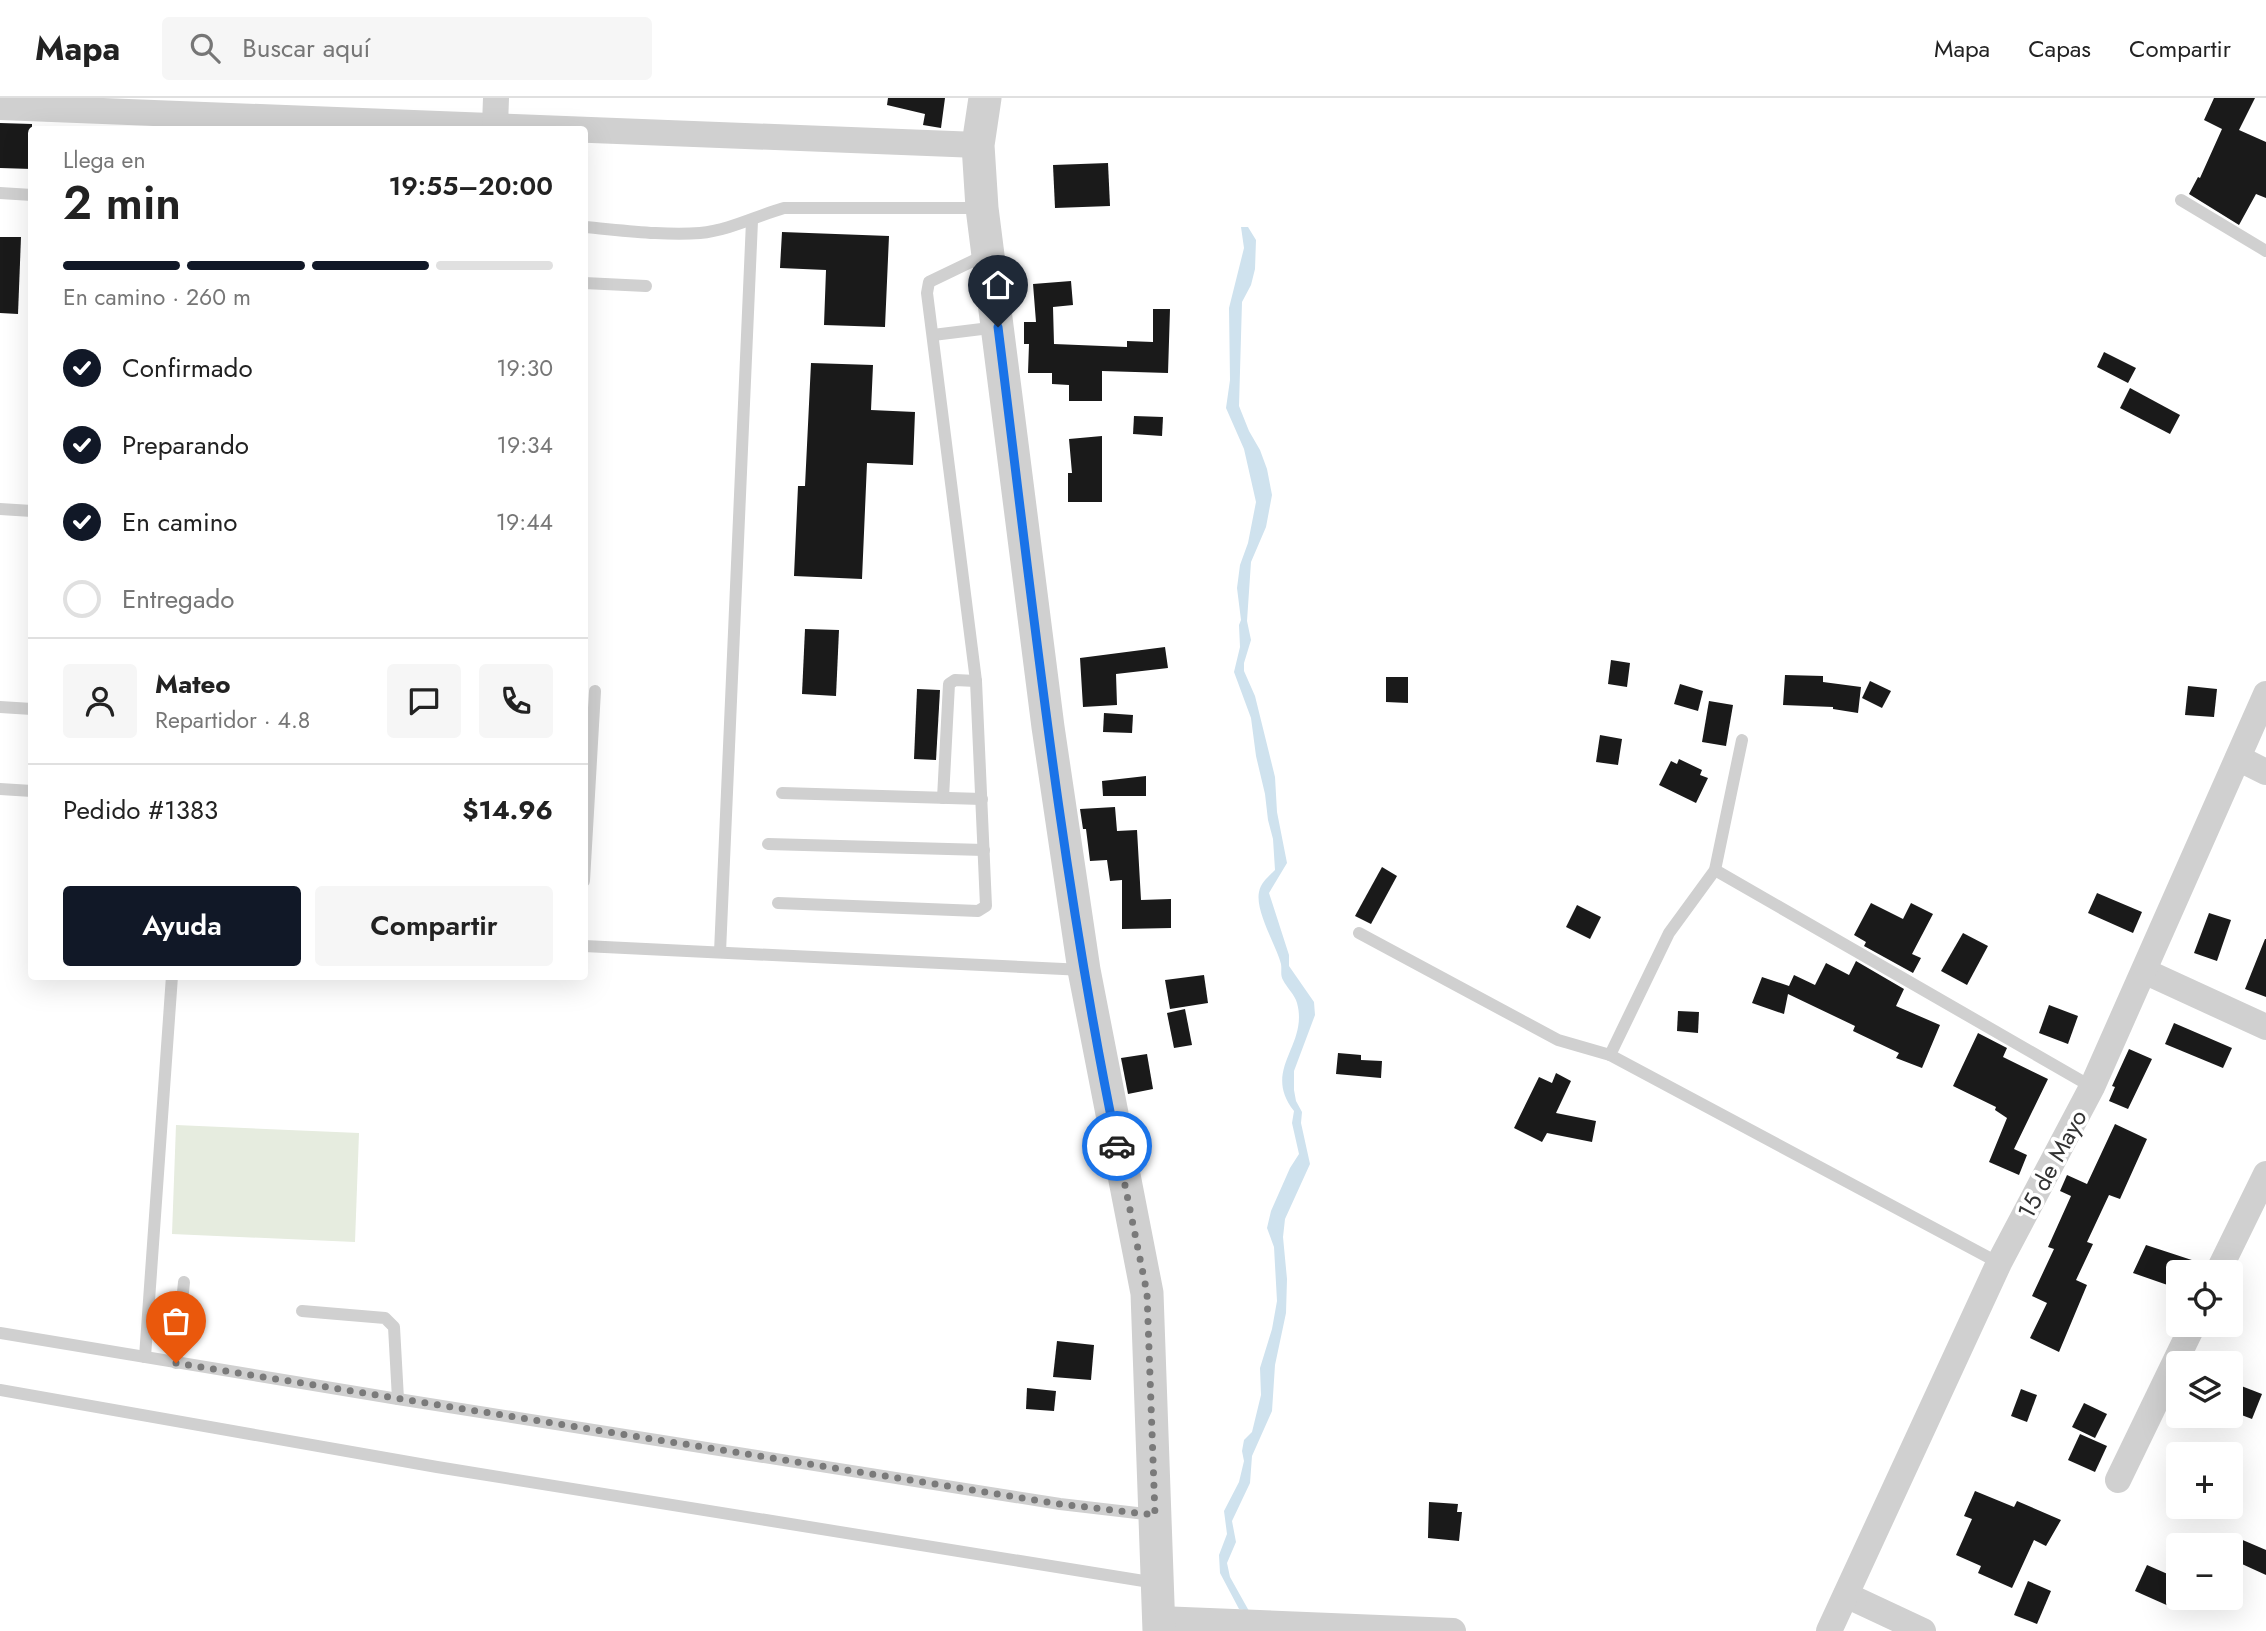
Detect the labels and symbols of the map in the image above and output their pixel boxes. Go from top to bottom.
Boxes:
pin [968,255,1028,327]
street label: 15 de Mayo [2009,1103,2095,1225]
courier [1082,1111,1152,1181]
pin [146,1291,206,1363]

